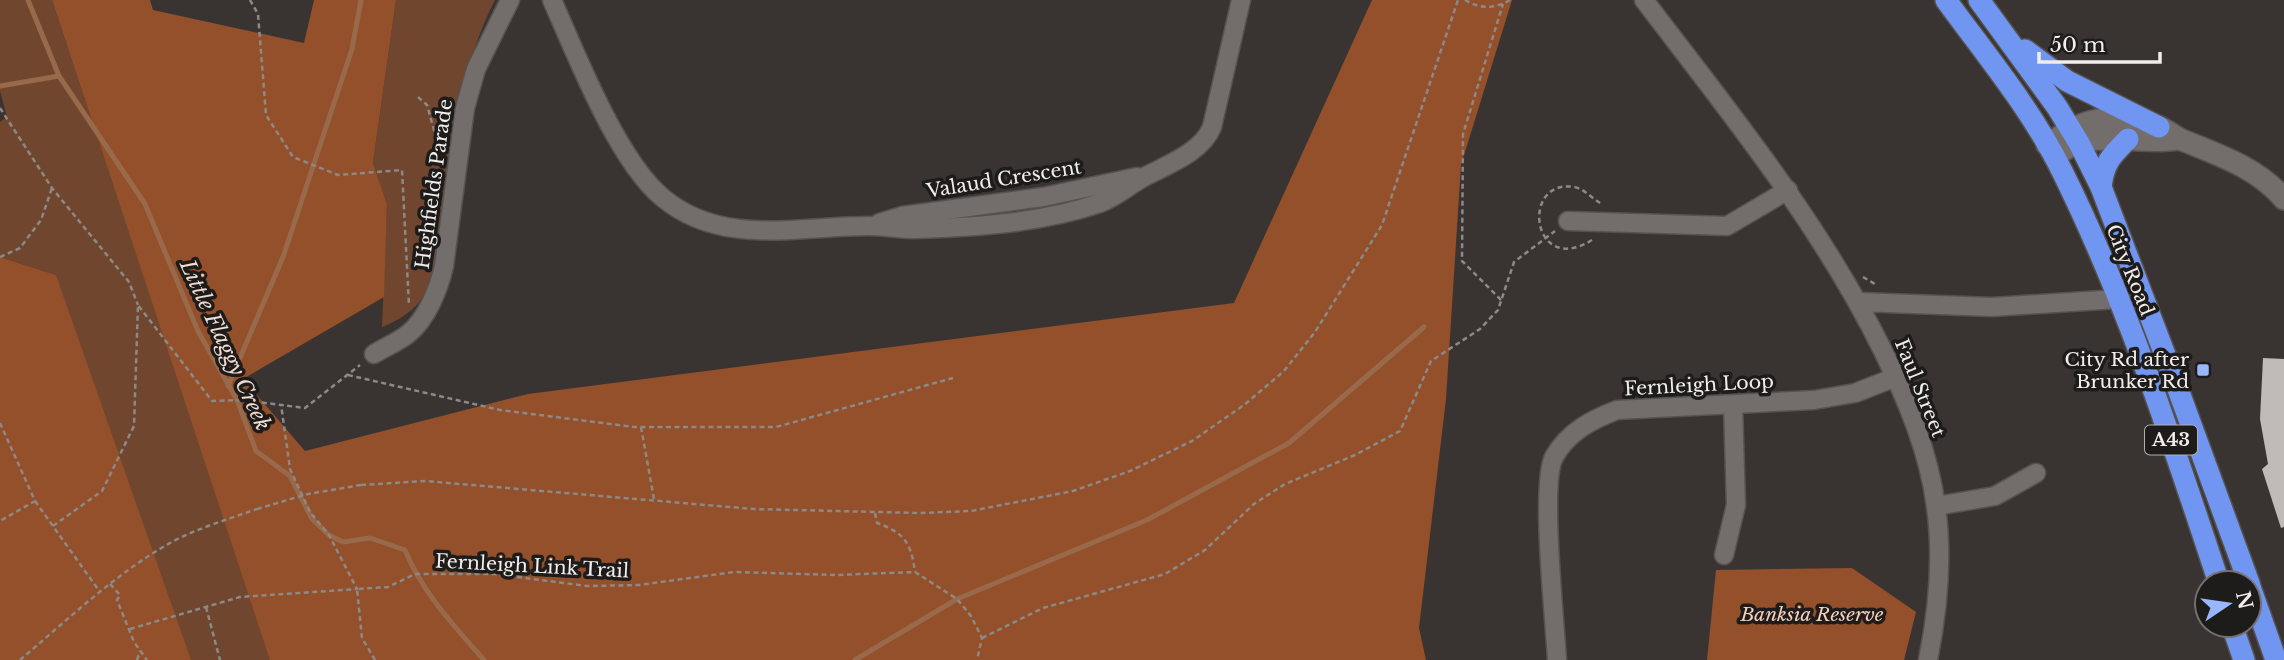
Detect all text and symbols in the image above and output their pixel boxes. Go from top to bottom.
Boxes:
scale bar [2039,21,2160,65]
text: 50 m [2050,32,2106,58]
street label: Highfields Parade [411,97,457,271]
street label: Valaud Crescent [924,155,1084,203]
street label: City Road [2101,221,2159,319]
water label: Little Flaggy Creek [174,255,276,435]
street label: Faul Street [1890,335,1950,441]
place label: City Rd after Brunker Rd [2064,348,2189,393]
marker: City Rd after Brunker Rd [2195,362,2211,378]
street label: Fernleigh Loop [1623,370,1775,400]
road number: A43 [2145,426,2197,454]
street label: Fernleigh Link Trail [434,549,630,583]
north arrow [2193,569,2263,639]
text: N [2231,589,2257,612]
park label: Banksia Reserve [1739,603,1884,626]

